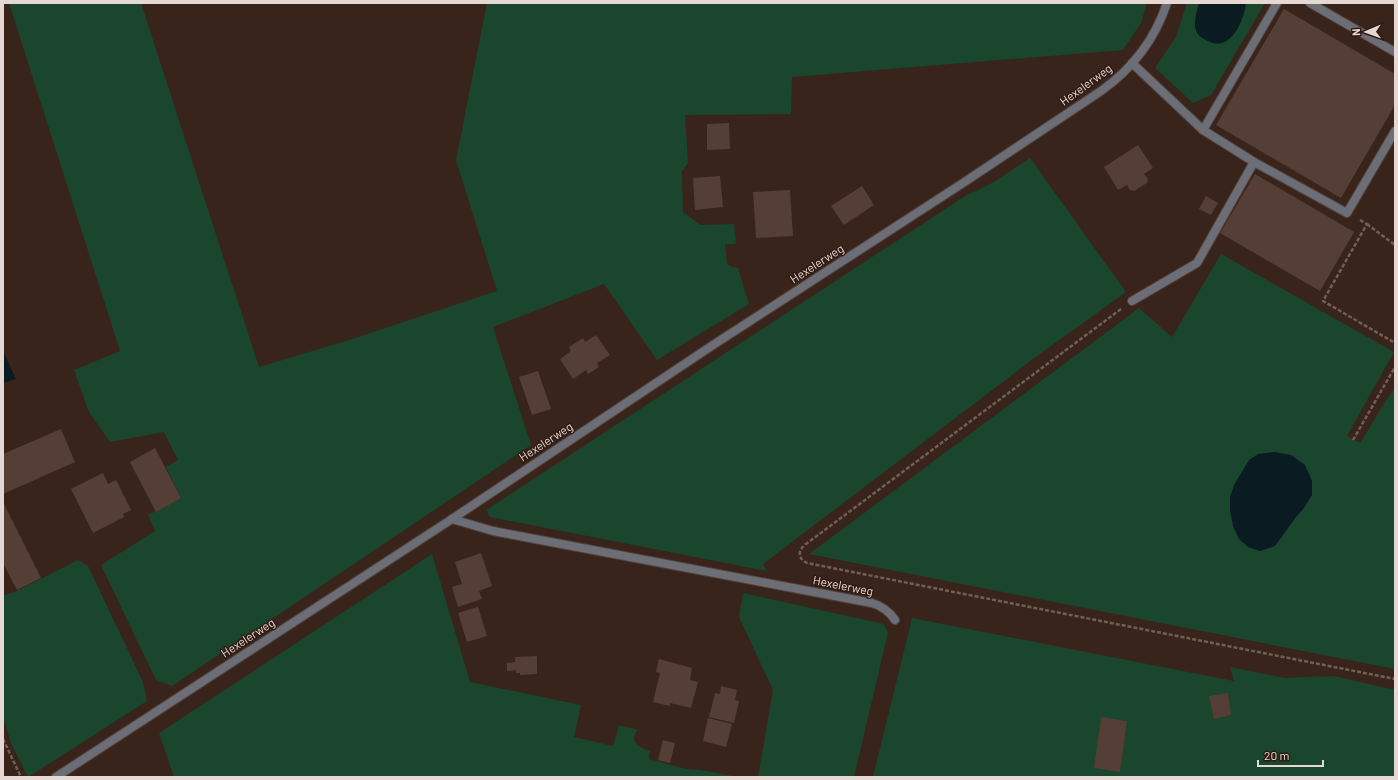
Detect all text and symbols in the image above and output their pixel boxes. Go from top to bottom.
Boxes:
north arrow [1346,12,1386,52]
text: N [1349,28,1362,36]
street label: Hexelerweg [1057,61,1114,108]
street label: Hexelerweg [787,241,846,286]
street label: Hexelerweg [516,419,575,464]
street label: Hexelerweg [812,572,875,598]
street label: Hexelerweg [218,615,277,660]
scale bar [1258,742,1323,768]
text: 20 m [1264,748,1290,762]

